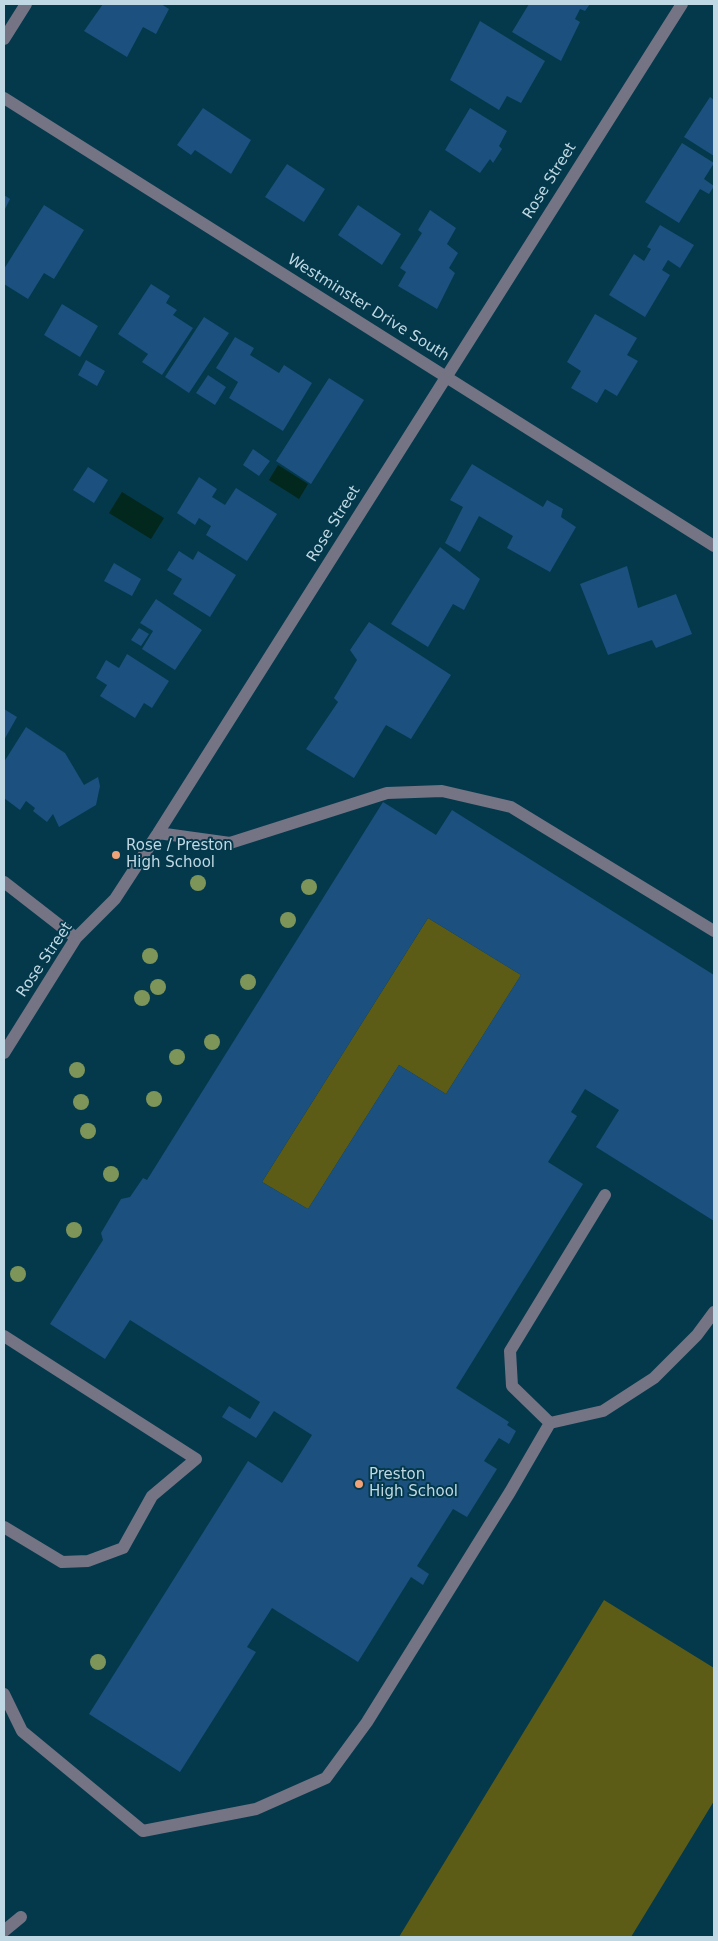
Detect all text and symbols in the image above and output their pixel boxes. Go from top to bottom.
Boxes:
street label: Rose Street [519,140,581,222]
street label: Westminster Drive South [284,251,452,365]
street label: Rose Street [303,483,365,565]
place label: Rose / Preston High School [126,837,233,872]
marker: Rose / Preston High School [110,849,122,861]
street label: Rose Street [13,919,77,1001]
place label: Preston High School [369,1466,458,1501]
marker: Preston High School [353,1478,365,1490]

